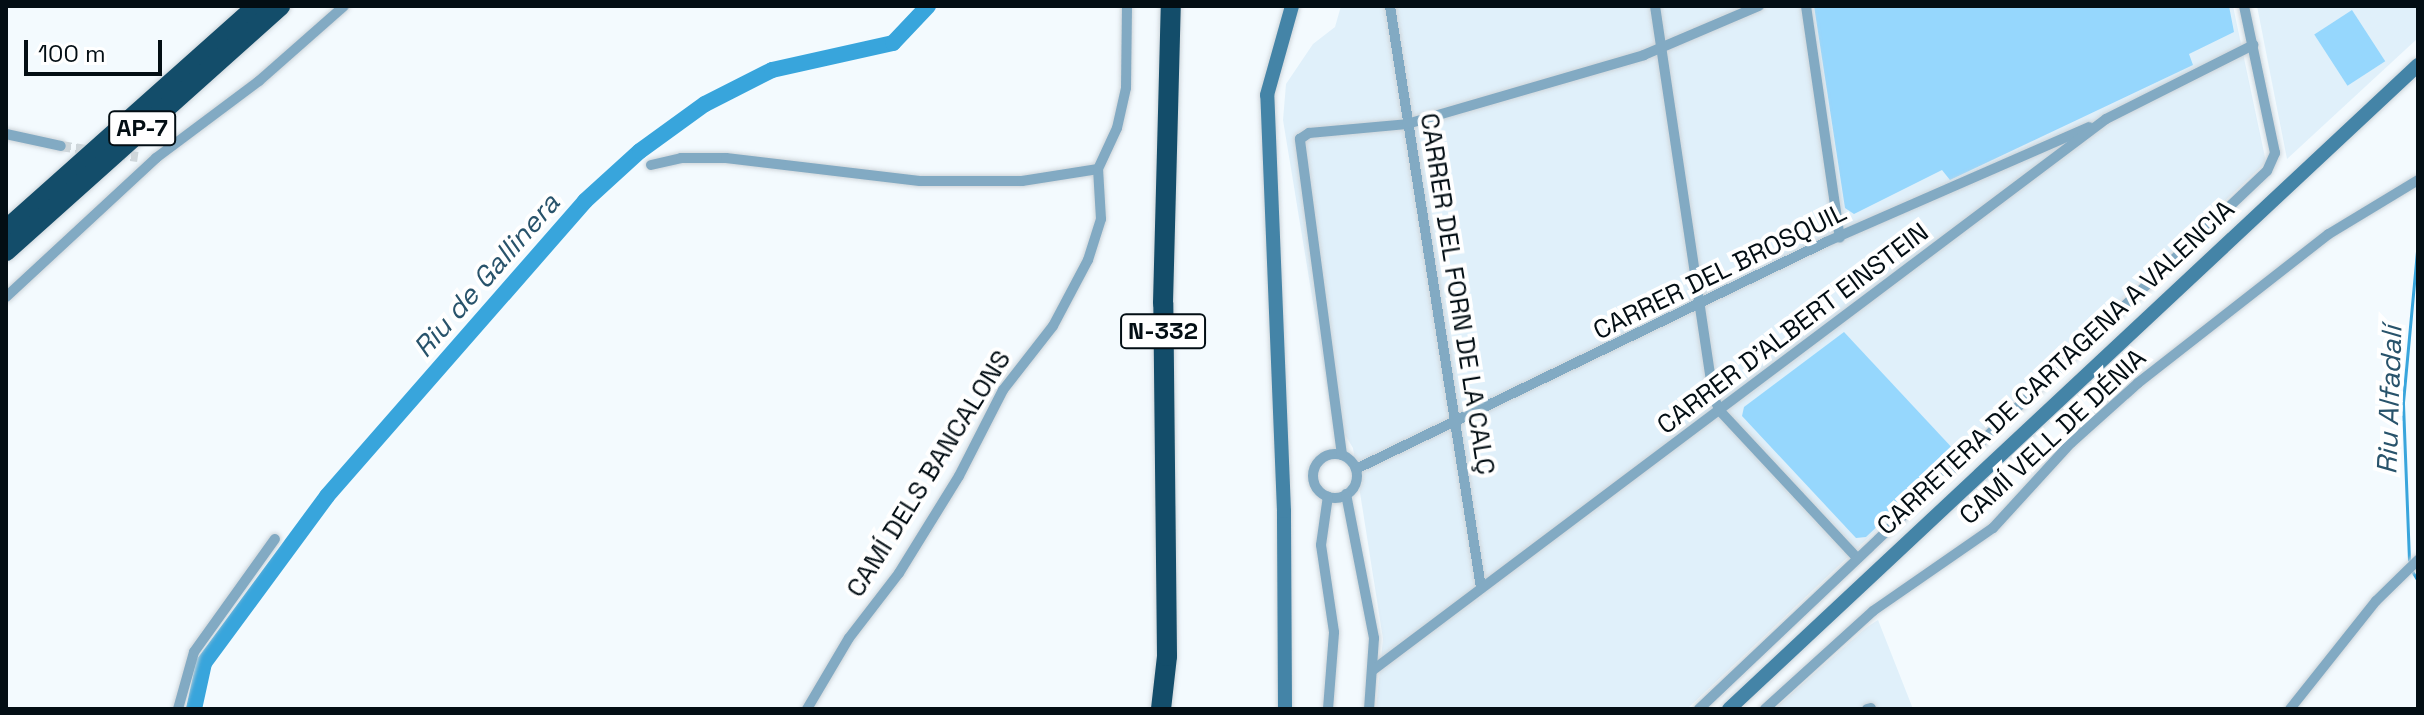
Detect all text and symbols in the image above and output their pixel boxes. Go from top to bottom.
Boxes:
scale bar [28,24,166,74]
text: 100 m [38,38,106,69]
road number: AP-7 [108,108,176,148]
street label: CARRER DEL FORN DE LA CALÇ [1413,110,1501,478]
water label: Riu de Gallinera [406,186,566,364]
street label: CARRETERA DE CARTAGENA A VALENCIA [1870,193,2242,543]
street label: CARRER DEL BROSQUIL [1588,197,1852,347]
street label: CARRER D'ALBERT EINSTEIN [1651,217,1935,441]
road number: N-332 [1119,311,1207,351]
water label: Riu Alfadalí [2370,325,2408,475]
street label: CAMÍ VELL DE DÉNIA [1953,342,2153,532]
street label: CAMÍ DELS BANCALONS [840,345,1018,603]

